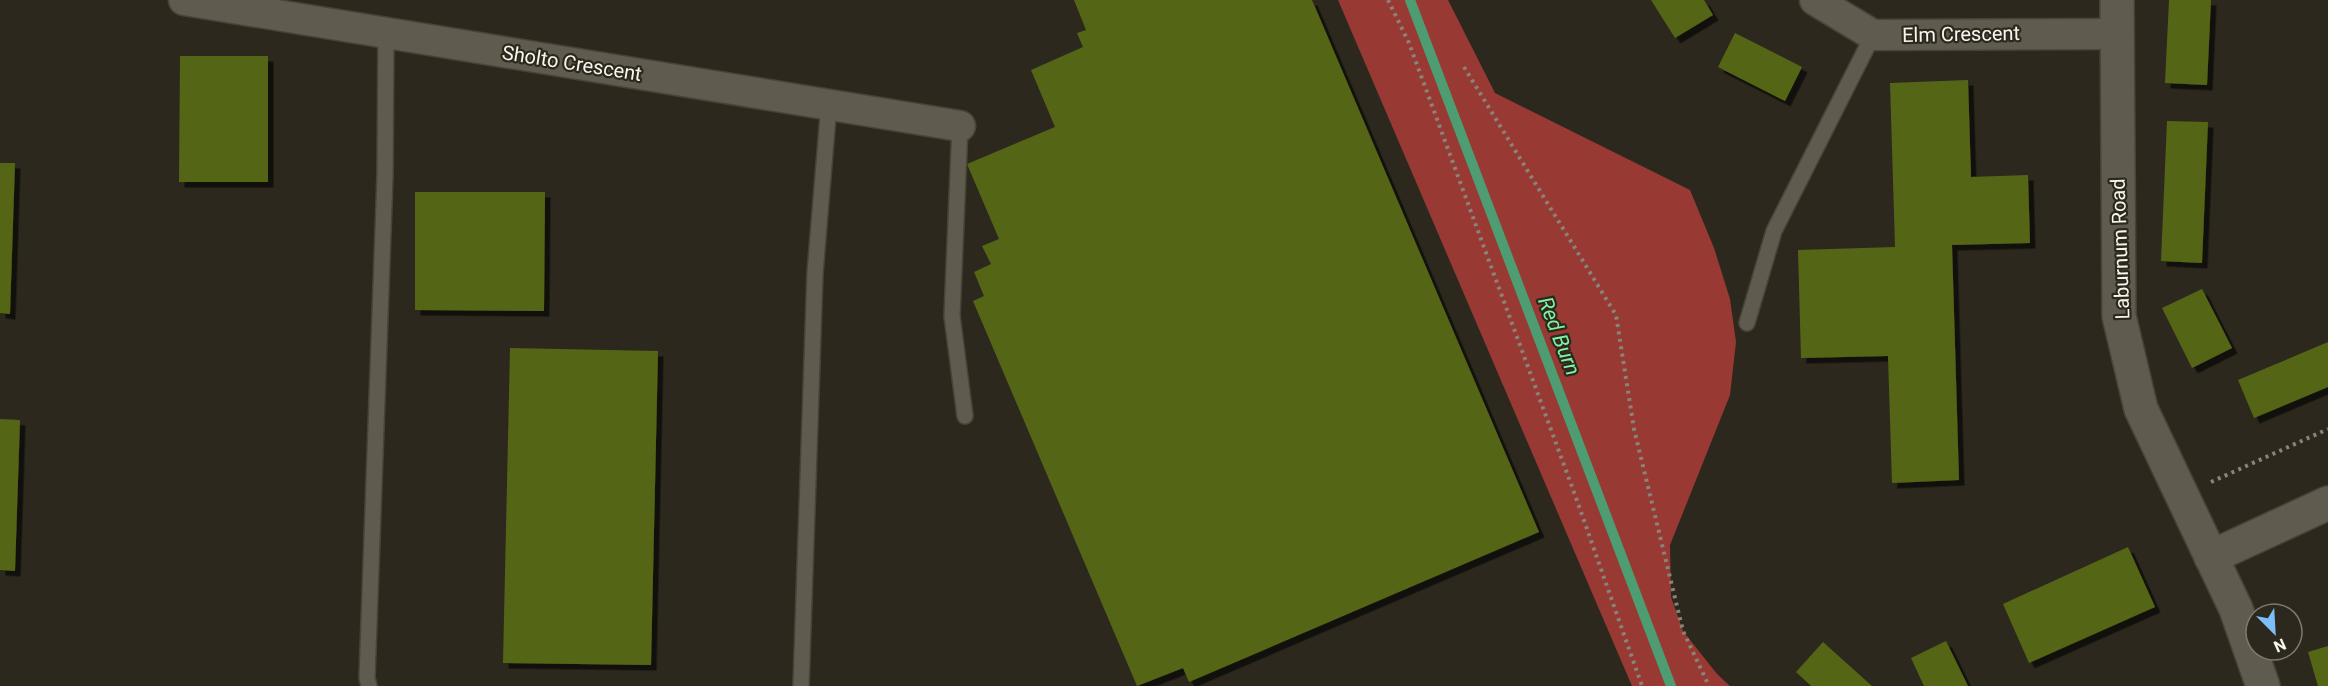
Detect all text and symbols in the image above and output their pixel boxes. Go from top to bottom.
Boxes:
street label: Elm Crescent [1902,21,2020,47]
street label: Sholto Crescent [500,40,644,86]
street label: Laburnum Road [2106,178,2134,320]
water label: Red Burn [1533,293,1585,379]
north arrow [2244,602,2304,662]
text: N [2271,634,2289,656]

